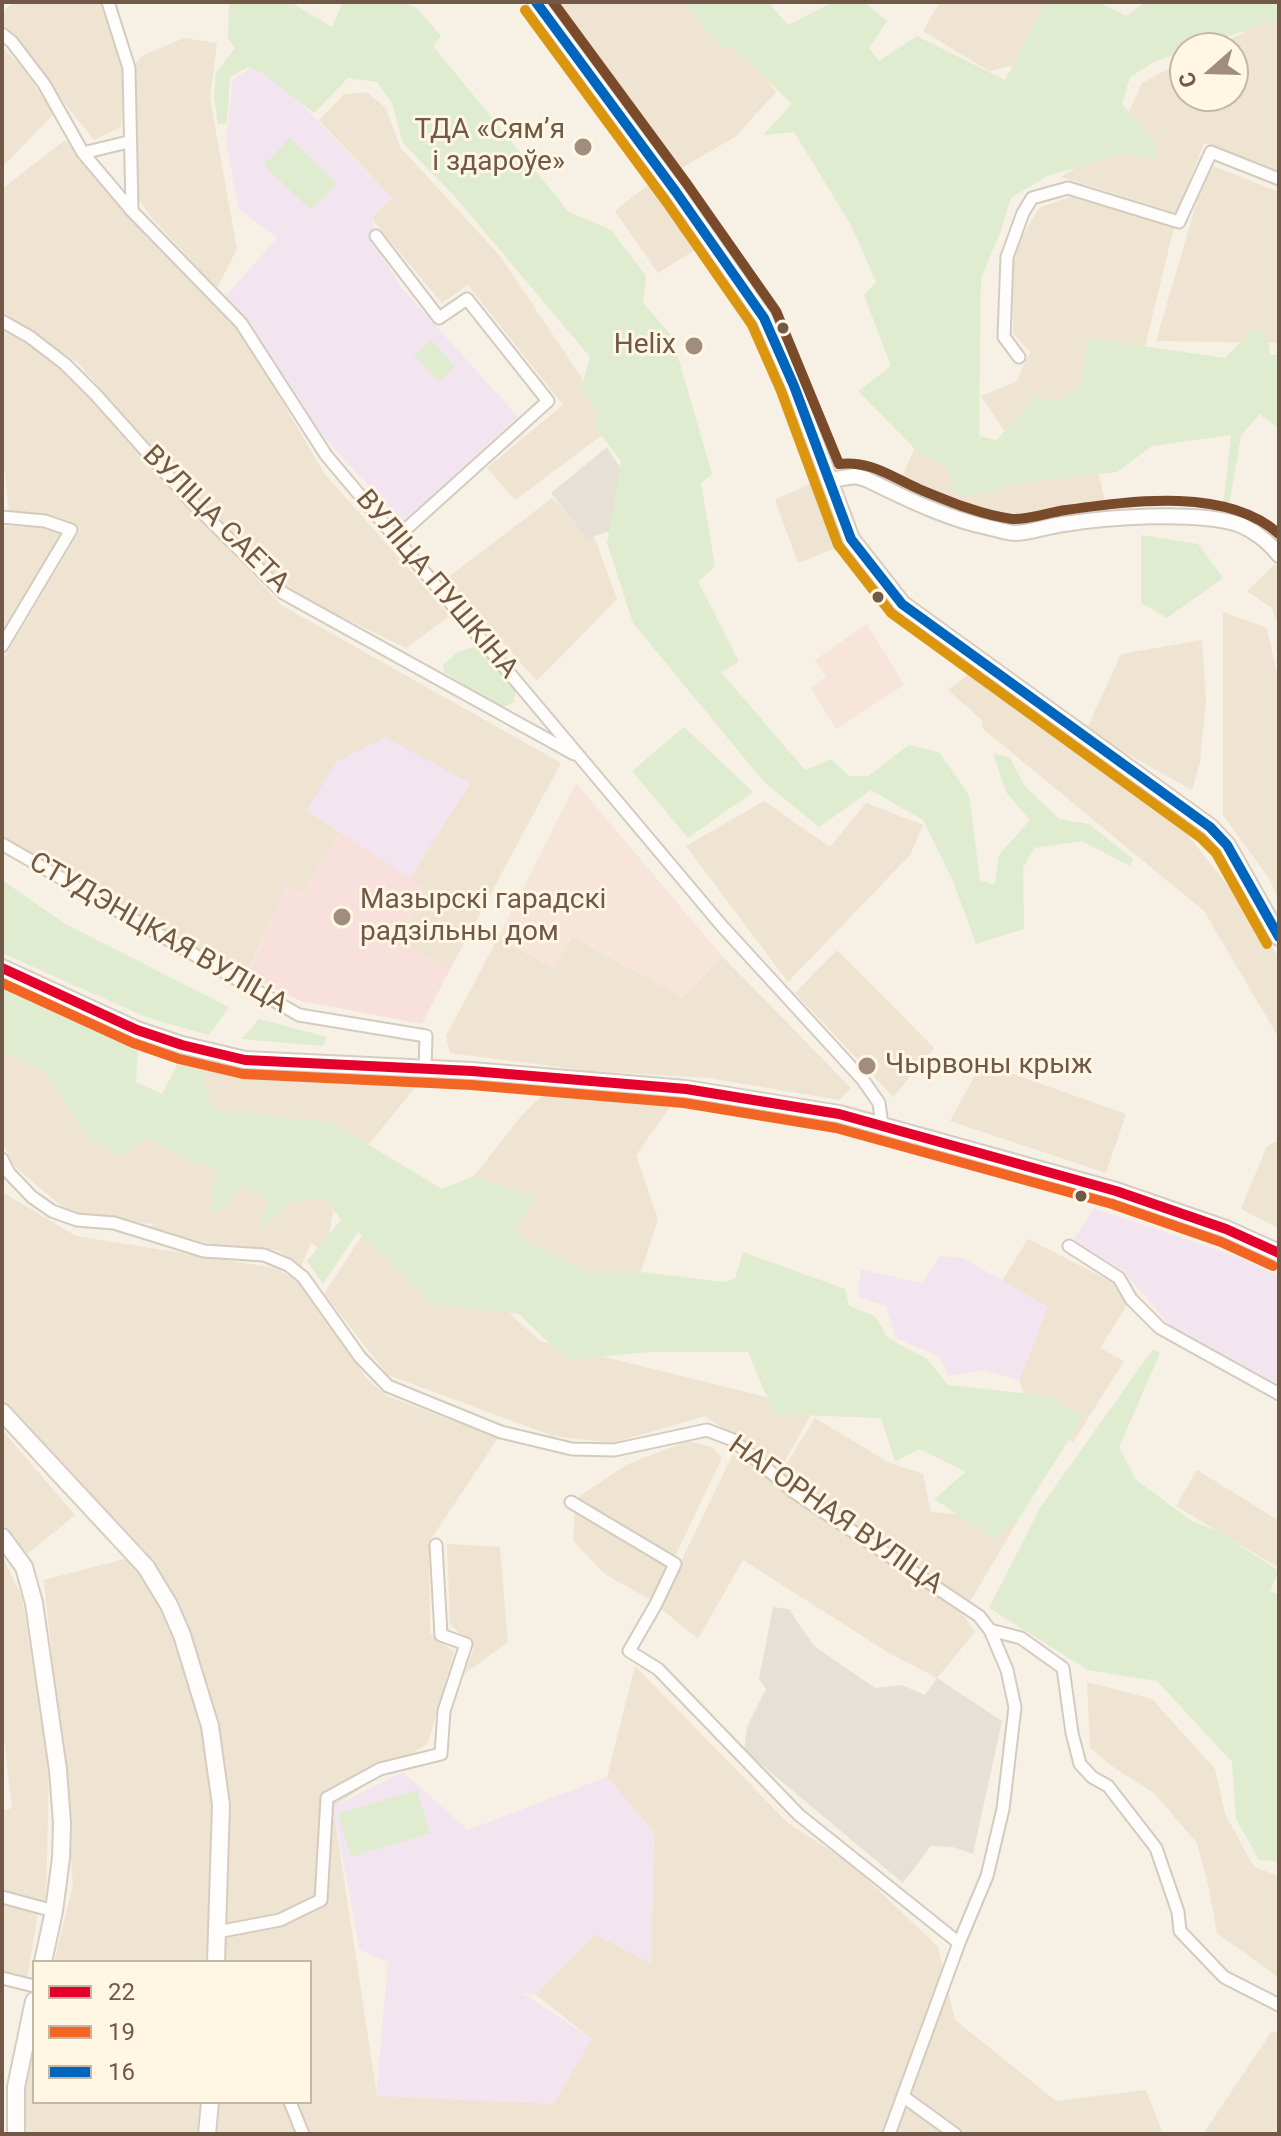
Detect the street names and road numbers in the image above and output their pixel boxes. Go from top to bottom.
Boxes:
street label: ВУЛІЦА САЕТА [135,440,295,600]
street label: ВУЛІЦА ПУШКІНА [347,484,525,686]
street label: СТУДЭНЦКАЯ ВУЛІЦА [23,846,293,1022]
street label: НАГОРНАЯ ВУЛІЦА [721,1429,949,1603]

